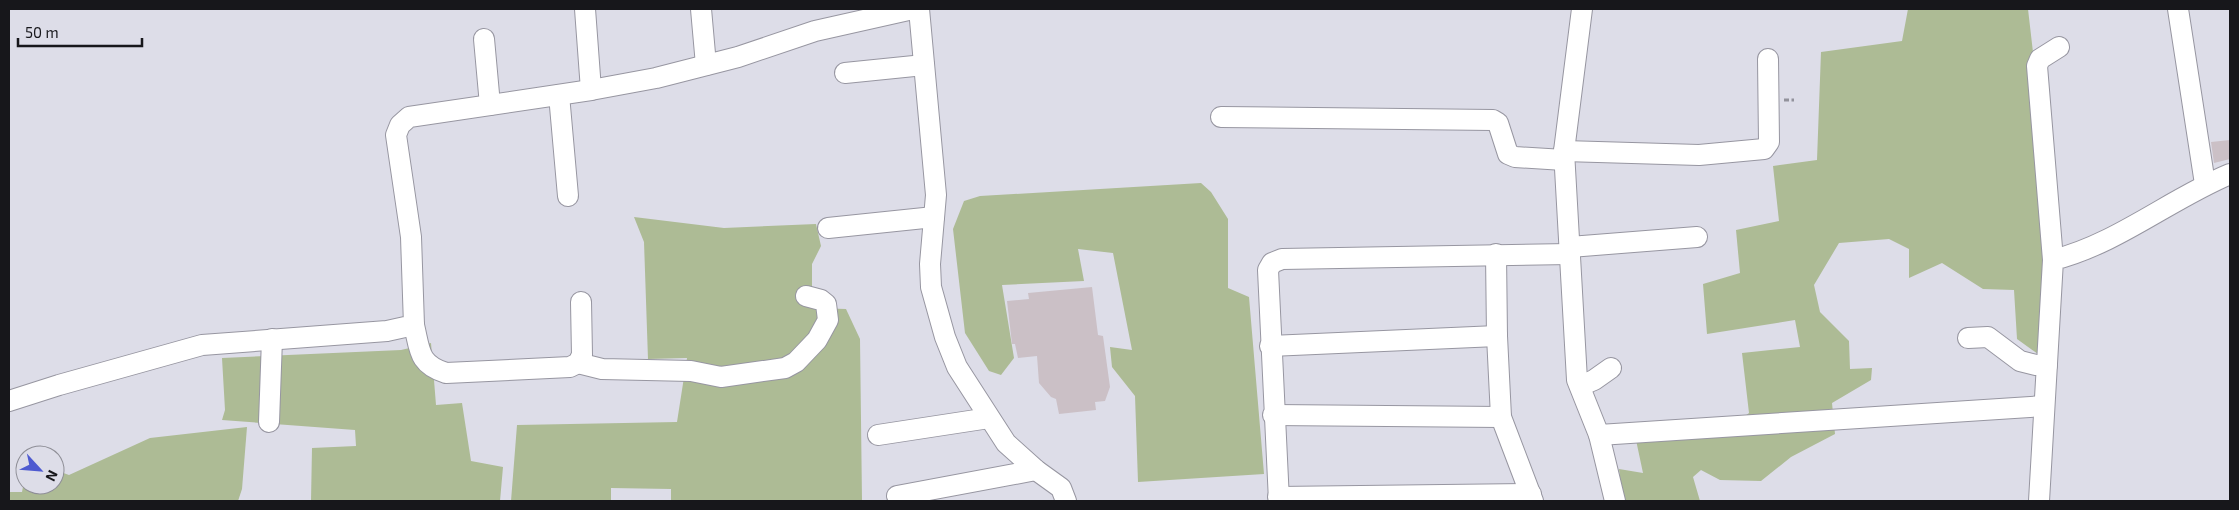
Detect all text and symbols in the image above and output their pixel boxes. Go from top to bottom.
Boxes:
scale bar [18,15,141,47]
text: 50 m [25,23,59,41]
north arrow [15,445,65,495]
text: N [42,468,62,484]

